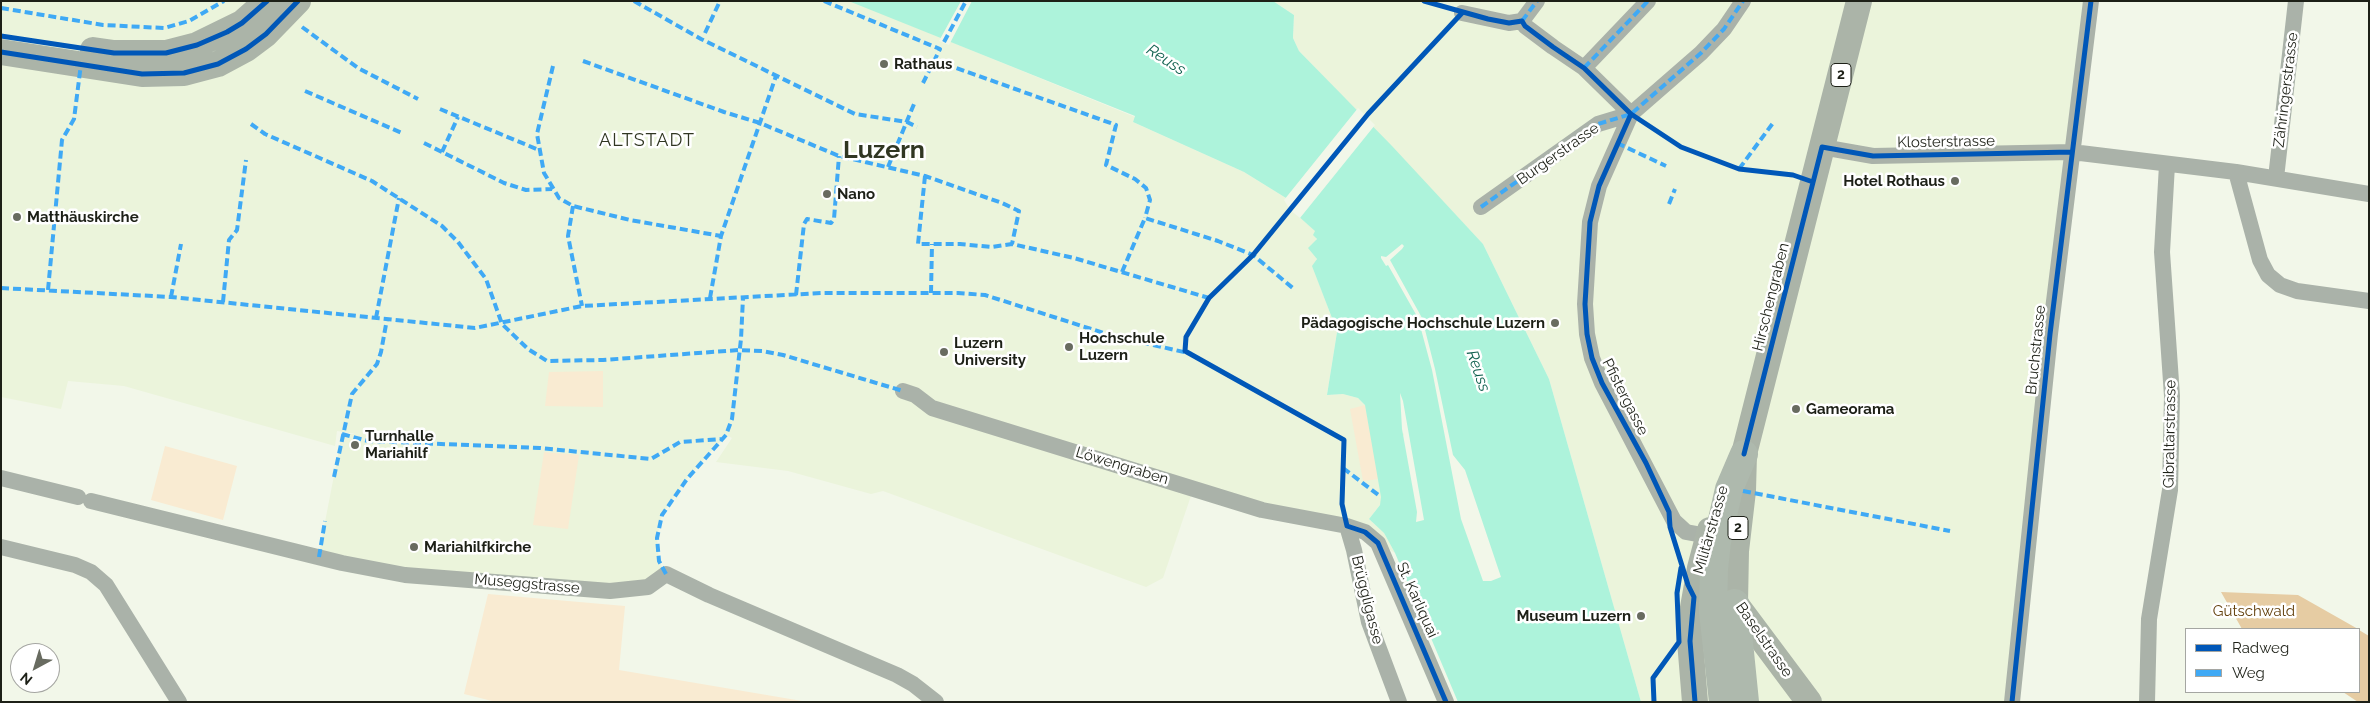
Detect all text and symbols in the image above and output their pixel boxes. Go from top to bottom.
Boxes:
street label: Zähringerstrasse [2270,31,2302,149]
water label: Reuss [1143,40,1189,80]
place label: Rathaus [894,55,952,73]
marker: Rathaus [878,58,890,70]
road number: 2 [1831,64,1851,86]
street label: Burgerstrasse [1513,119,1603,189]
district label: ALTSTADT [598,130,696,152]
street label: Klosterstrasse [1897,132,1995,152]
district label: Luzern [843,135,925,165]
place label: Hotel Rothaus [1843,172,1945,190]
marker: Hotel Rothaus [1949,175,1961,187]
place label: Nano [837,185,875,203]
marker: Nano [821,188,833,200]
place label: Matthäuskirche [27,208,139,226]
marker: Matthäuskirche [11,211,23,223]
street label: Hirschengraben [1749,241,1793,353]
street label: Bruchstrasse [2022,304,2050,396]
place label: Pädagogische Hochschule Luzern [1301,314,1545,332]
marker: Pädagogische Hochschule Luzern [1549,317,1561,329]
place label: Hochschule Luzern [1079,329,1165,364]
place label: Luzern University [954,334,1026,369]
marker: Hochschule Luzern [1063,341,1075,353]
marker: Luzern University [938,346,950,358]
water label: Reuss [1462,348,1494,394]
street label: Pfistergasse [1598,356,1652,438]
street label: Gibraltarstrasse [2160,380,2180,488]
place label: Gameorama [1806,400,1894,418]
marker: Gameorama [1790,403,1802,415]
place label: Turnhalle Mariahilf [365,427,434,462]
marker: Turnhalle Mariahilf [349,439,361,451]
street label: Löwengraben [1073,443,1171,489]
street label: Militärstrasse [1690,484,1732,576]
road number: 2 [1728,516,1748,540]
place label: Mariahilfkirche [424,538,531,556]
marker: Mariahilfkirche [408,541,420,553]
street label: Brüggligasse [1347,554,1387,646]
street label: St. Karliquai [1392,559,1442,641]
street label: Museggstrasse [474,570,580,598]
street label: Baselstrasse [1732,599,1796,681]
park label: Gütschwald [2213,602,2295,620]
place label: Museum Luzern [1516,607,1631,625]
marker: Museum Luzern [1635,610,1647,622]
legend [2185,628,2360,693]
text: Radweg [2232,639,2289,657]
north arrow [10,643,60,693]
text: Weg [2232,664,2265,682]
text: N [17,669,35,688]

